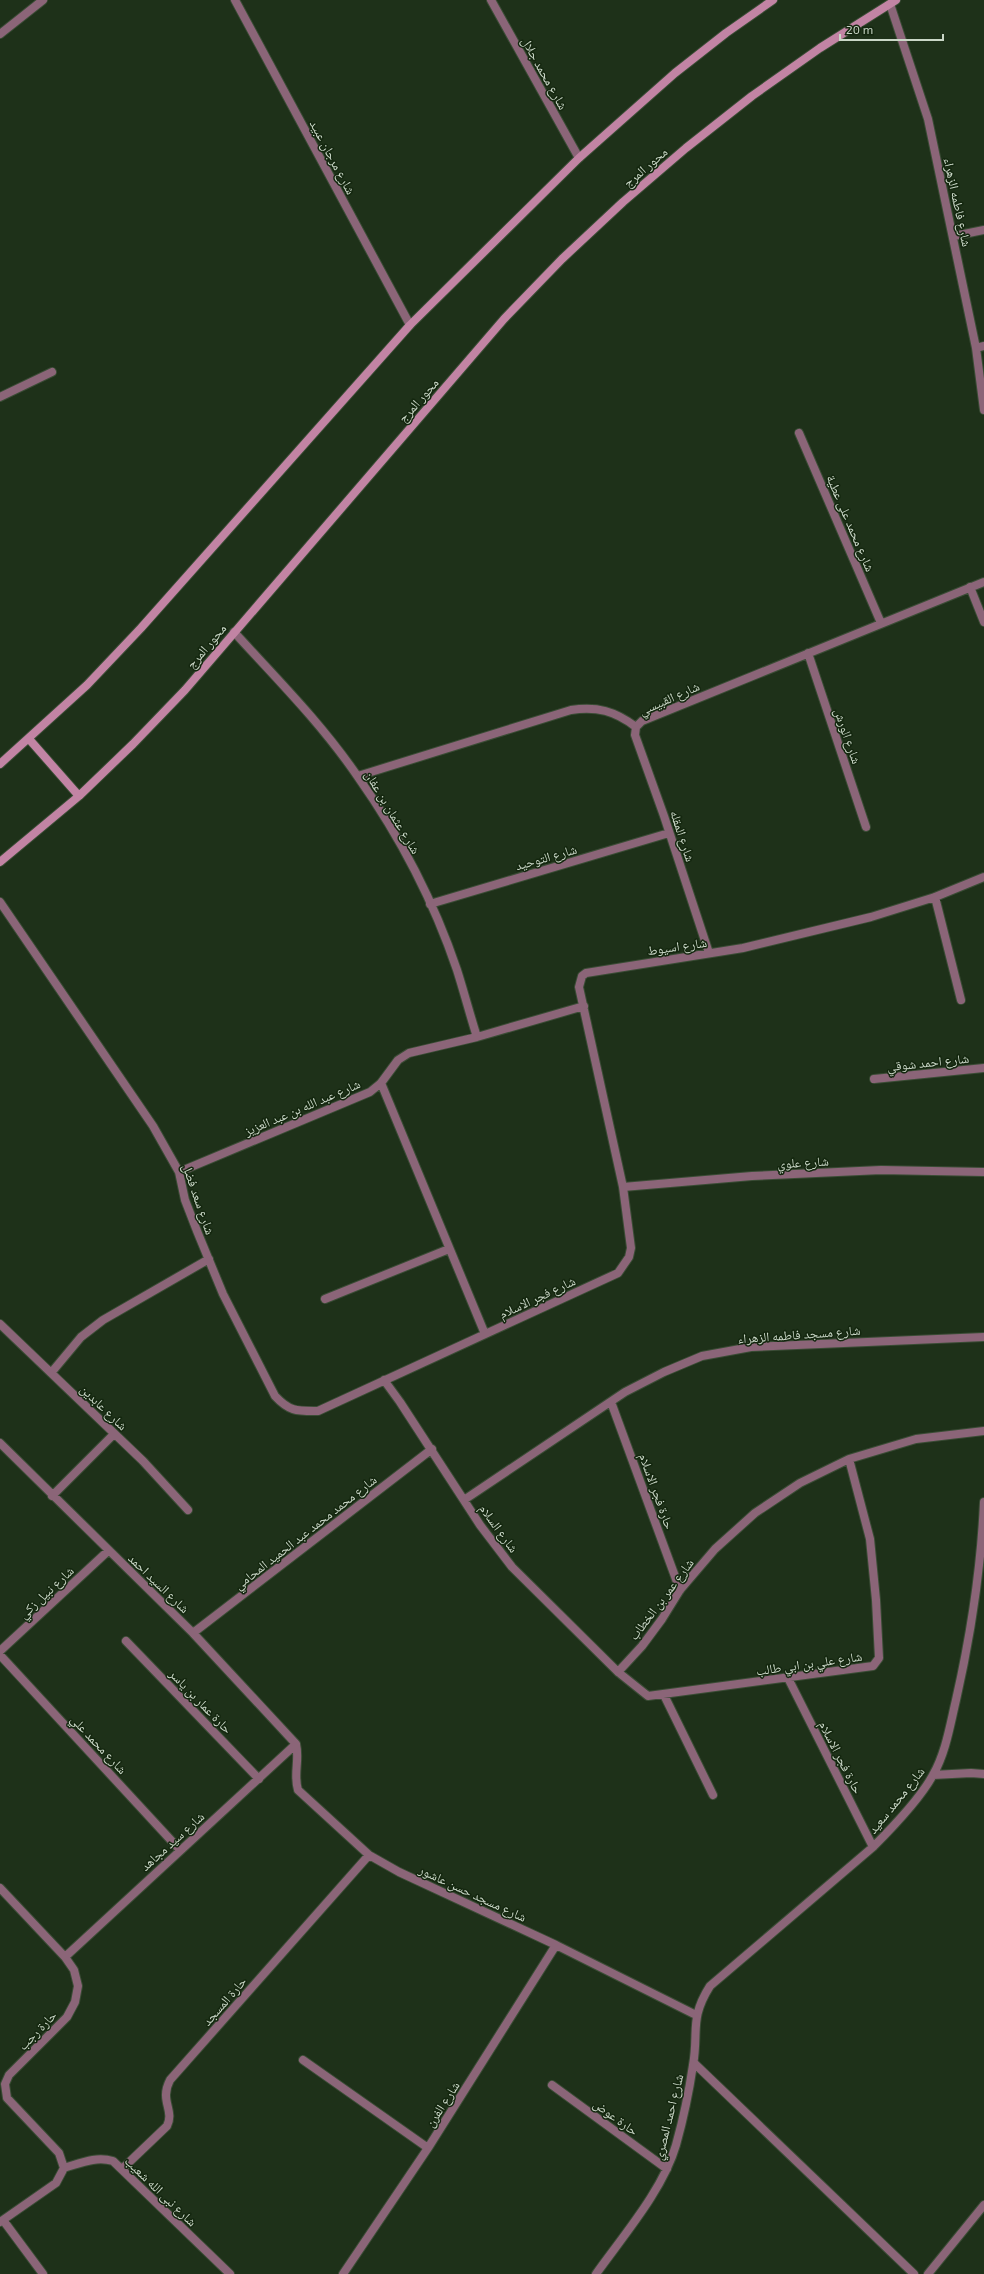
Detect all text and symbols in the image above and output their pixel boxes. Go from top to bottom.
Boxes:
scale bar [840,16,943,42]
text: 20 m [846,22,873,36]
street label: شارع محمد جلال [517,34,572,113]
street label: شارع مرجان عبيد [305,117,359,198]
street label: محور المرج [620,143,672,192]
street label: شارع فاطمه الزهراء [939,156,975,249]
street label: محور المرج [394,375,443,427]
street label: شارع محمد على عطية [822,472,879,575]
street label: محور المرج [183,620,231,673]
street label: شارع القبيسي [636,678,703,721]
street label: شارع الورش [829,706,865,767]
street label: شارع عثمان بن عفان [360,767,424,858]
street label: شارع المقله [665,808,699,864]
street label: شارع التوحيد [513,841,579,875]
street label: شارع اسيوط [646,934,708,960]
street label: شارع احمد شوقي [886,1050,970,1078]
street label: شارع عبد الله بن عبد العزيز [241,1075,363,1141]
street label: شارع علوي [777,1153,829,1175]
street label: شارع سعد فضل [178,1161,219,1237]
street label: شارع فجر الاسلام [496,1272,579,1324]
street label: شارع مسجد فاطمه الزهراء [737,1322,861,1348]
street label: شارع عابدين [76,1381,131,1435]
street label: حارة فجر الاسلام [635,1451,678,1532]
street label: شارع محمد محمد عبد الحميد المحامي [230,1471,382,1595]
street label: شارع السلام [474,1500,522,1557]
street label: شارع السيد احمد [124,1550,193,1618]
street label: شارع عمر بن الخطاب [625,1555,698,1644]
street label: شارع نبيل زكي [15,1562,79,1624]
street label: شارع علي بن ابي طالب [755,1648,864,1682]
street label: حارة عمار بن ياسر [165,1665,236,1737]
street label: شارع محمد علي [65,1711,131,1779]
street label: حارة فجر الاسلام [815,1718,866,1797]
street label: شارع محمد سعيد [864,1763,929,1838]
street label: شارع سيد مجاهد [137,1808,209,1875]
street label: شارع مسجد حسن عاشور [415,1861,529,1927]
street label: حارة المسجد [198,1973,250,2029]
street label: حارة رجب [14,2007,60,2054]
street label: شارع احمد المصري [650,2072,690,2162]
street label: شارع الفرن [421,2078,464,2131]
street label: حارة عوض [590,2095,642,2139]
street label: شارع نبى الله شعيب [120,2153,200,2231]

